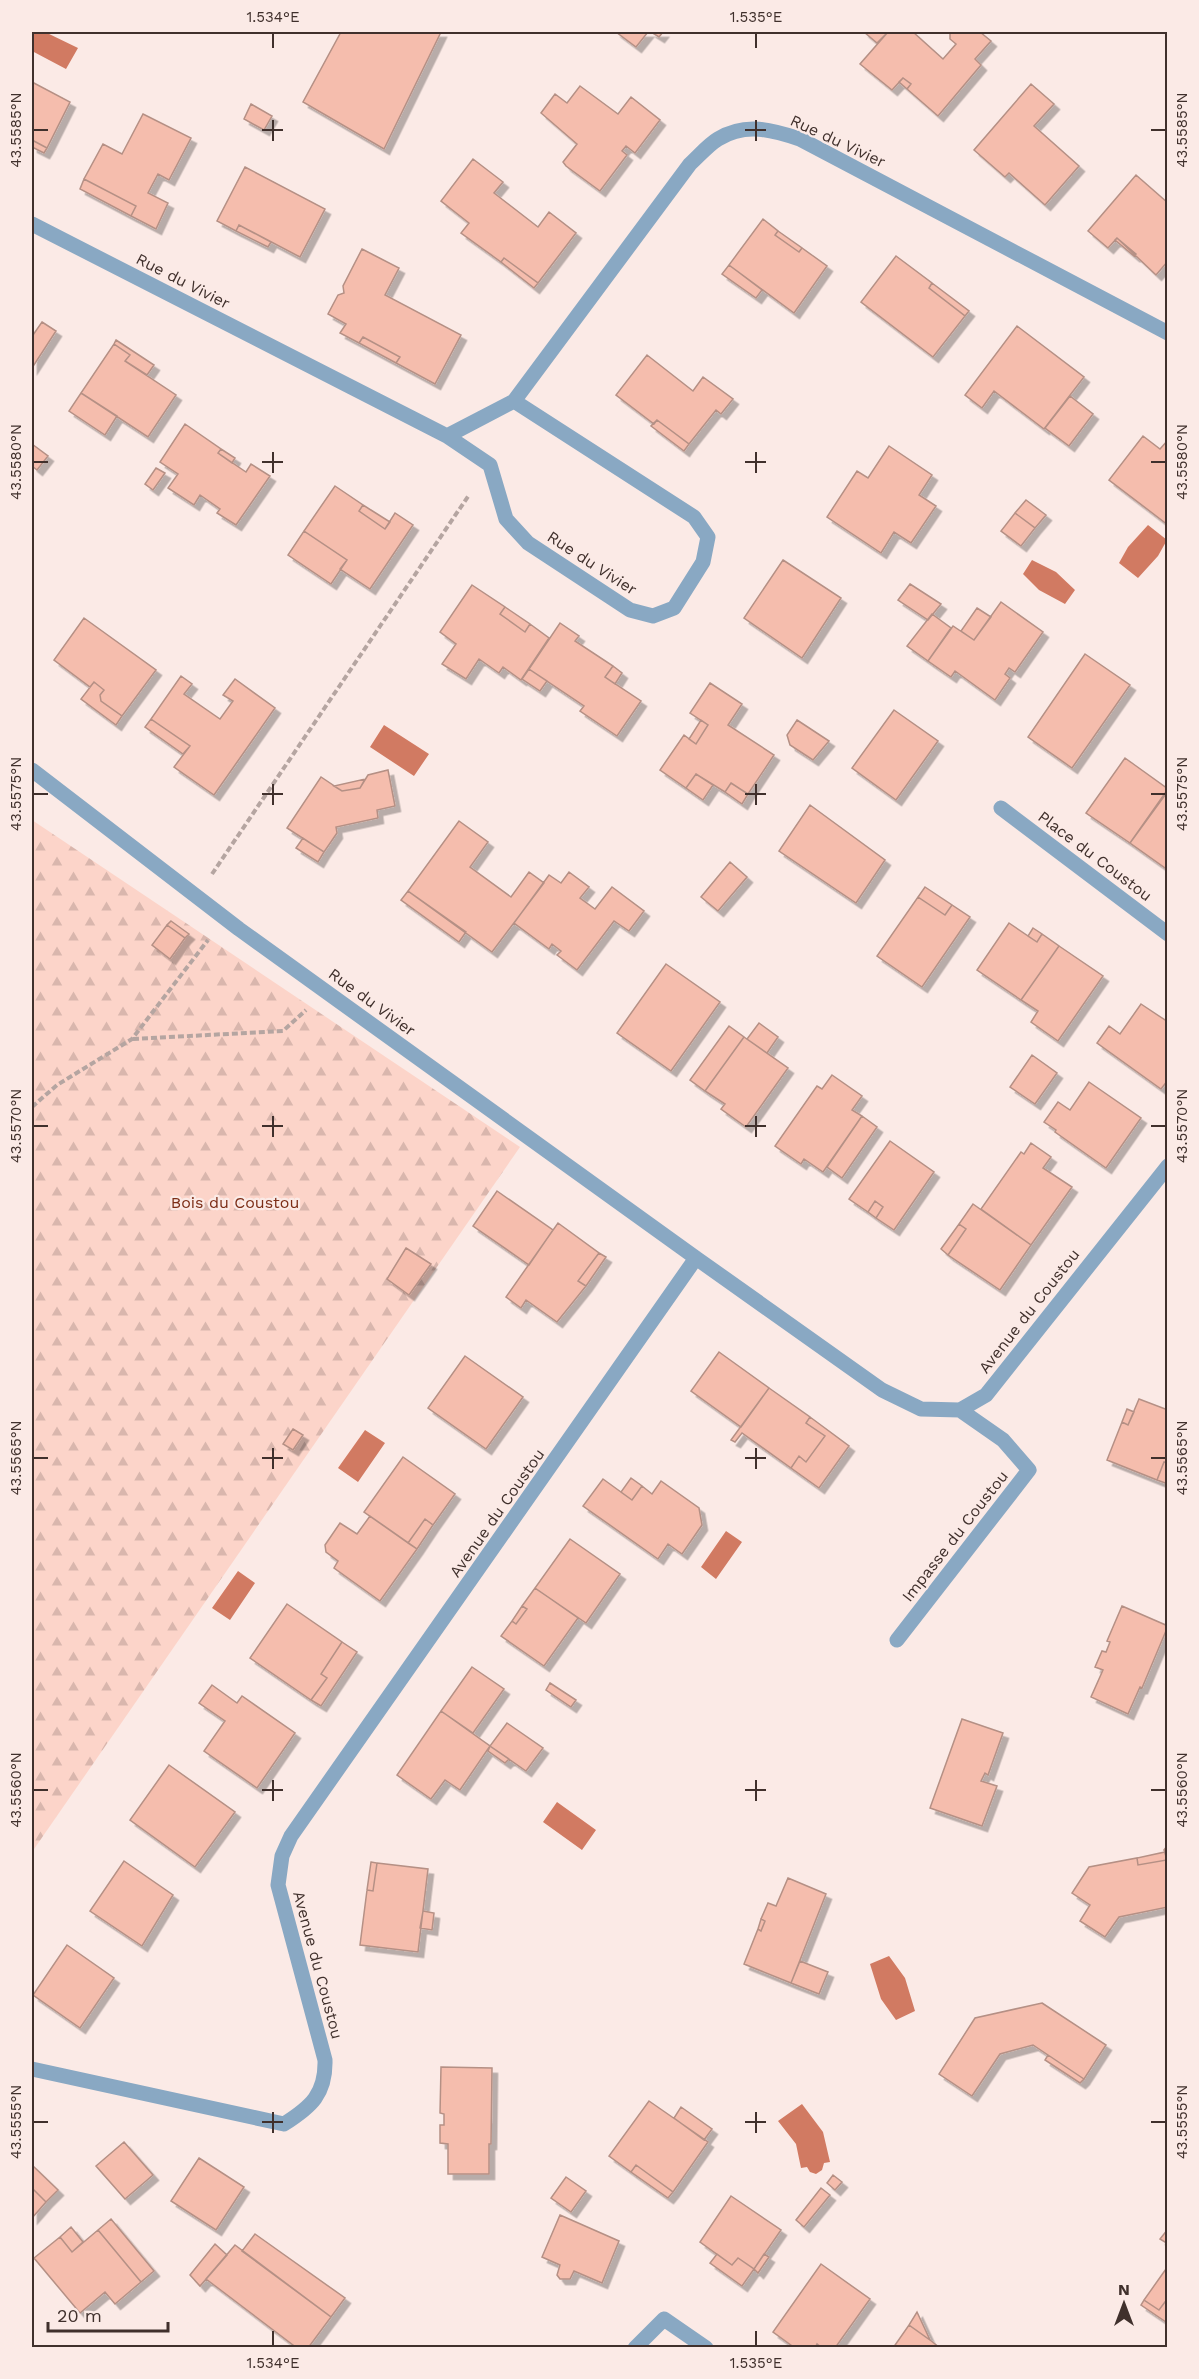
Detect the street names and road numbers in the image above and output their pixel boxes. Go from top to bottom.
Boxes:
street label: Rue du Vivier [787,111,889,172]
street label: Rue du Vivier [133,249,234,313]
street label: Rue du Vivier [544,527,641,599]
street label: Place du Coustou [1034,807,1156,905]
street label: Rue du Vivier [325,964,420,1040]
street label: Avenue du Coustou [975,1245,1083,1377]
street label: Avenue du Coustou [445,1445,549,1581]
street label: Impasse du Coustou [898,1467,1012,1605]
street label: Avenue du Coustou [289,1889,347,2041]

